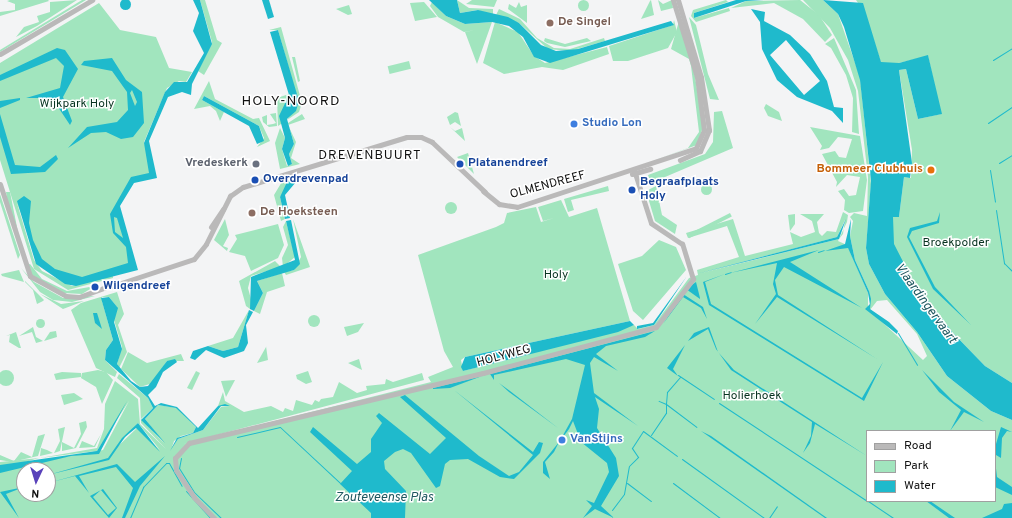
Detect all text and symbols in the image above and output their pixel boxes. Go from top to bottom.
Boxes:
place label: De Singel [558,16,611,30]
marker: De Singel [545,18,555,28]
district label: HOLY-NOORD [241,94,341,110]
park label: Wijkpark Holy [40,98,114,112]
place label: Studio Lon [582,117,642,131]
marker: Studio Lon [569,119,579,129]
district label: DREVENBUURT [318,148,422,164]
place label: Vredeskerk [185,157,248,171]
place label: Platanendreef [468,157,547,171]
marker: Vredeskerk [251,159,261,169]
marker: Platanendreef [455,159,465,169]
place label: Bommeer Clubhuis [816,163,923,177]
marker: Bommeer Clubhuis [926,165,936,175]
street label: OLMENDREEF [509,169,587,203]
place label: Overdrevenpad [263,173,349,187]
marker: Overdrevenpad [250,175,260,185]
place label: Begraafplaats Holy [640,176,719,204]
marker: Begraafplaats Holy [627,185,637,195]
place label: De Hoeksteen [260,206,338,220]
marker: De Hoeksteen [247,208,257,218]
park label: Broekpolder [923,237,989,251]
water label: Vlaardingervaart [891,261,959,347]
park label: Holy [544,269,568,283]
place label: Wilgendreef [103,280,170,294]
marker: Wilgendreef [90,282,100,292]
street label: HOLYWEG [475,343,533,371]
park label: Holierhoek [722,390,782,404]
legend [866,430,996,502]
place label: VanStijns [570,433,623,447]
marker: VanStijns [557,435,567,445]
text: Road [904,438,932,454]
text: Park [904,458,929,474]
north arrow [16,462,56,502]
text: Water [904,478,936,494]
text: N [31,486,40,500]
water label: Zouteveense Plas [335,490,433,506]

